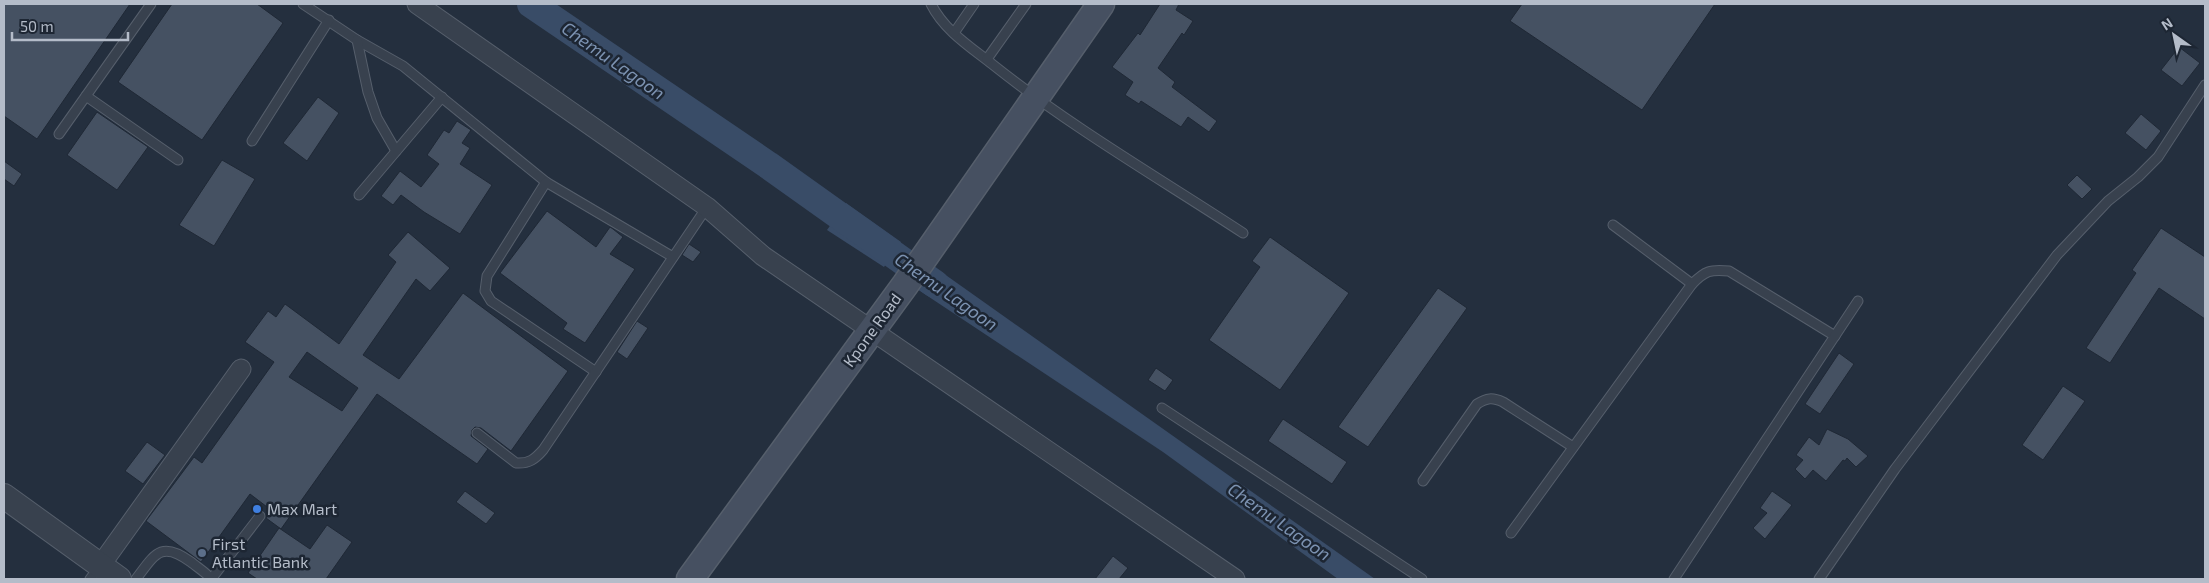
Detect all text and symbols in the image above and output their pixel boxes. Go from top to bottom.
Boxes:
scale bar [12,10,129,42]
north arrow [2149,10,2199,60]
text: N [2158,14,2176,34]
text: 50 m [20,17,54,35]
water label: Chemu Lagoon [558,17,669,104]
water label: Chemu Lagoon [891,248,1002,335]
street label: Kpone Road [839,289,905,370]
water label: Chemu Lagoon [1224,478,1335,565]
place label: Max Mart [267,499,337,518]
marker: Max Mart [251,503,263,515]
place label: First Atlantic Bank [212,534,308,571]
marker: First Atlantic Bank [196,547,208,559]

